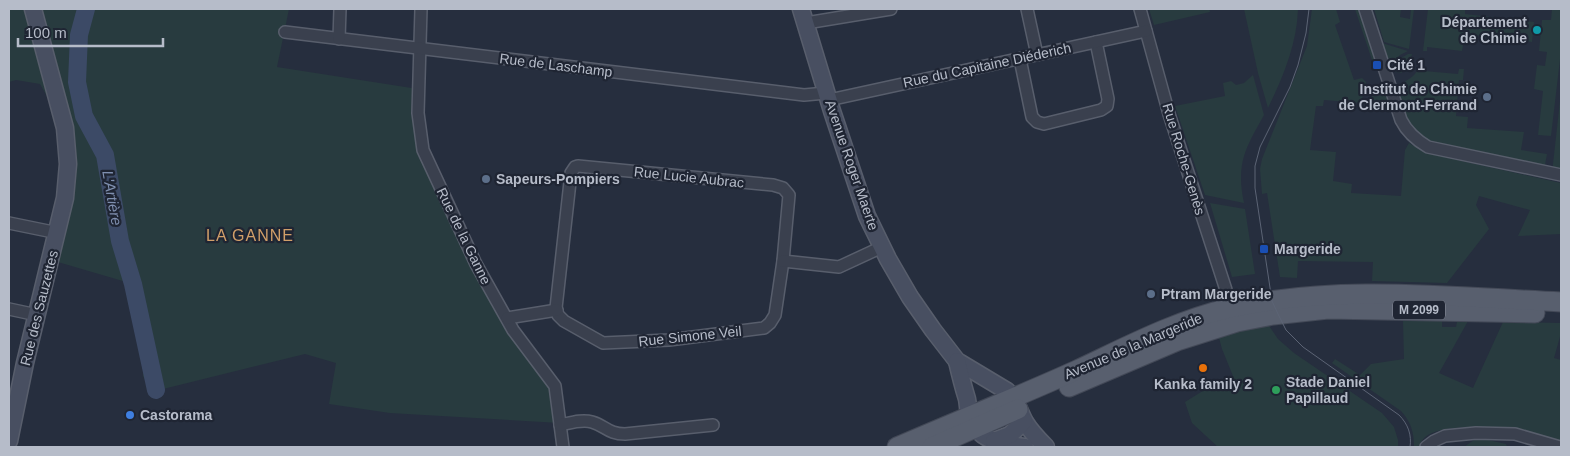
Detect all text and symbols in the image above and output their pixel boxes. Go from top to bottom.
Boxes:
place label: Département de Chimie [1441,14,1527,46]
scale bar [18,15,162,47]
text: 100 m [25,24,67,41]
marker: Département de Chimie [1531,24,1543,36]
street label: Rue du Capitaine Diéderich [902,39,1072,91]
street label: Rue de Laschamp [499,50,614,80]
place label: Cité 1 [1387,57,1425,73]
marker: Cité 1 [1371,59,1383,71]
place label: Institut de Chimie de Clermont-Ferrand [1339,81,1477,113]
marker: Institut de Chimie de Clermont-Ferrand [1481,91,1493,103]
street label: Avenue Roger Maerte [822,98,882,232]
street label: Rue Roche-Genès [1159,101,1209,217]
street label: Rue Lucie Aubrac [633,163,745,191]
water label: L'Artière [99,169,126,227]
place label: Sapeurs-Pompiers [496,171,620,187]
marker: Sapeurs-Pompiers [480,173,492,185]
street label: Rue de la Ganne [434,185,494,287]
district label: LA GANNE [206,227,294,244]
place label: Margeride [1274,241,1341,257]
marker: Margeride [1258,243,1270,255]
street label: Rue des Sauzettes [17,249,61,367]
place label: Ptram Margeride [1161,286,1272,302]
marker: Ptram Margeride [1145,288,1157,300]
road number: M 2099 [1393,300,1445,320]
street label: Avenue de la Margeride [1062,310,1205,382]
street label: Rue Simone Veil [638,323,742,349]
marker: Kanka family 2 [1197,362,1209,374]
place label: Stade Daniel Papillaud [1286,374,1370,406]
place label: Kanka family 2 [1154,376,1252,392]
marker: Stade Daniel Papillaud [1270,384,1282,396]
place label: Castorama [140,407,213,423]
marker: Castorama [124,409,136,421]

